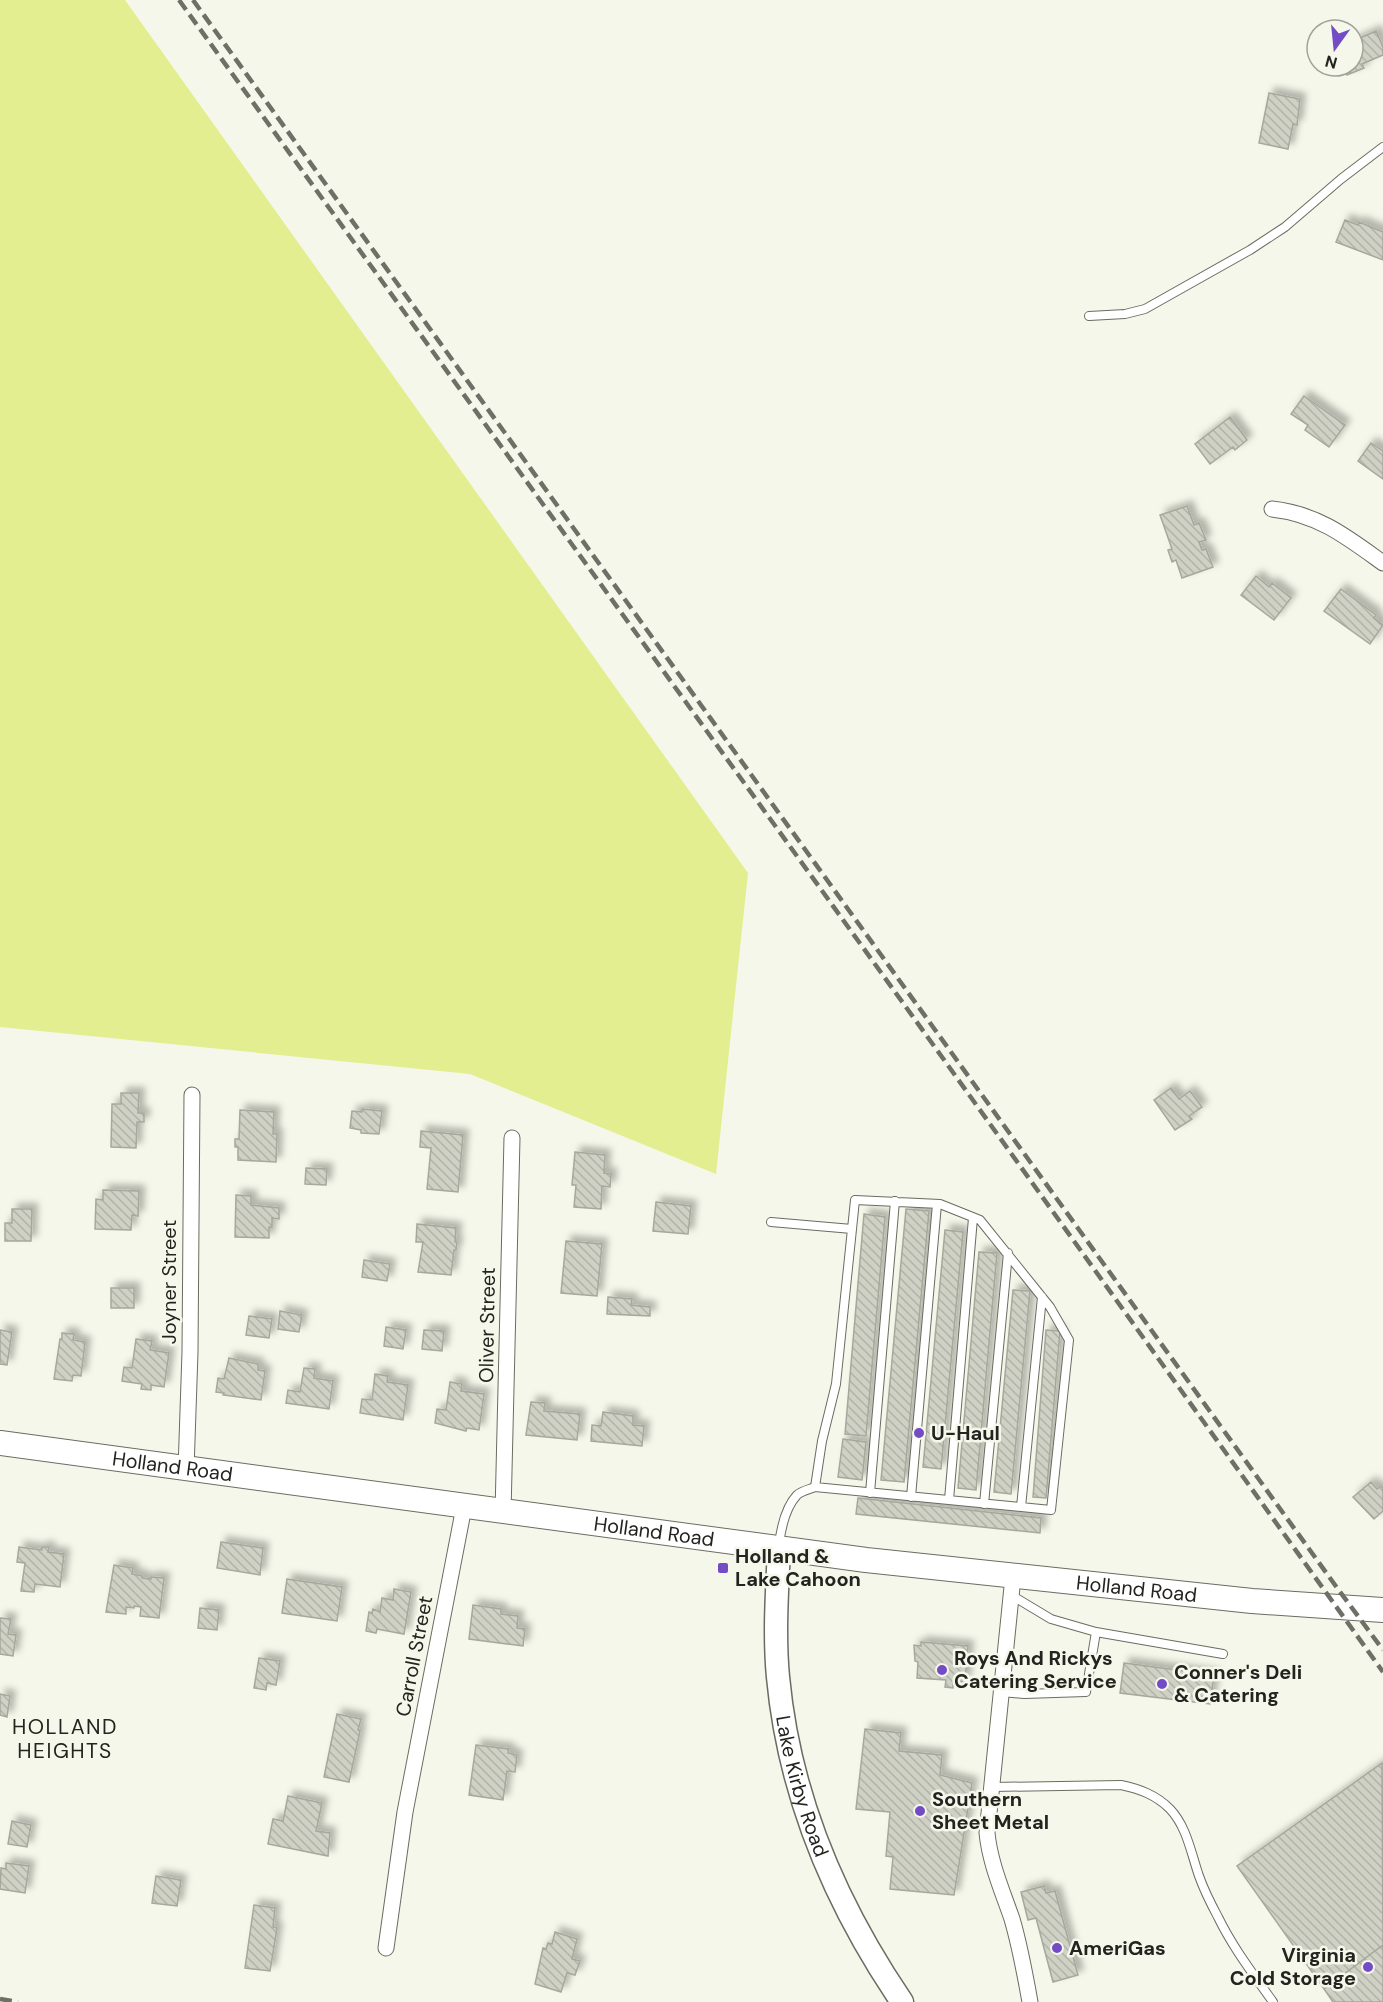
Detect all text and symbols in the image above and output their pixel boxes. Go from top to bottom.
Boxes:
north arrow [1305,18,1365,78]
text: N [1323,50,1340,74]
street label: Joyner Street [156,1220,182,1344]
street label: Oliver Street [473,1267,501,1383]
place label: U-Haul [931,1420,1000,1446]
marker: U-Haul [912,1426,926,1440]
street label: Holland Road [111,1445,234,1487]
street label: Holland Road [592,1510,716,1552]
place label: Holland & Lake Cahoon [735,1543,861,1592]
marker: Holland & Lake Cahoon [716,1561,730,1575]
street label: Holland Road [1075,1569,1198,1608]
street label: Carroll Street [390,1593,438,1719]
place label: Roys And Rickys Catering Service [954,1645,1117,1694]
place label: Conner's Deli & Catering [1174,1659,1302,1708]
marker: Roys And Rickys Catering Service [935,1663,949,1677]
marker: Conner's Deli & Catering [1155,1677,1169,1691]
district label: HOLLAND HEIGHTS [12,1713,118,1765]
street label: Lake Kirby Road [770,1713,835,1861]
place label: Southern Sheet Metal [932,1786,1049,1835]
marker: Southern Sheet Metal [913,1804,927,1818]
place label: AmeriGas [1069,1935,1166,1961]
marker: AmeriGas [1050,1941,1064,1955]
place label: Virginia Cold Storage [1230,1942,1356,1991]
marker: Virginia Cold Storage [1361,1960,1375,1974]

